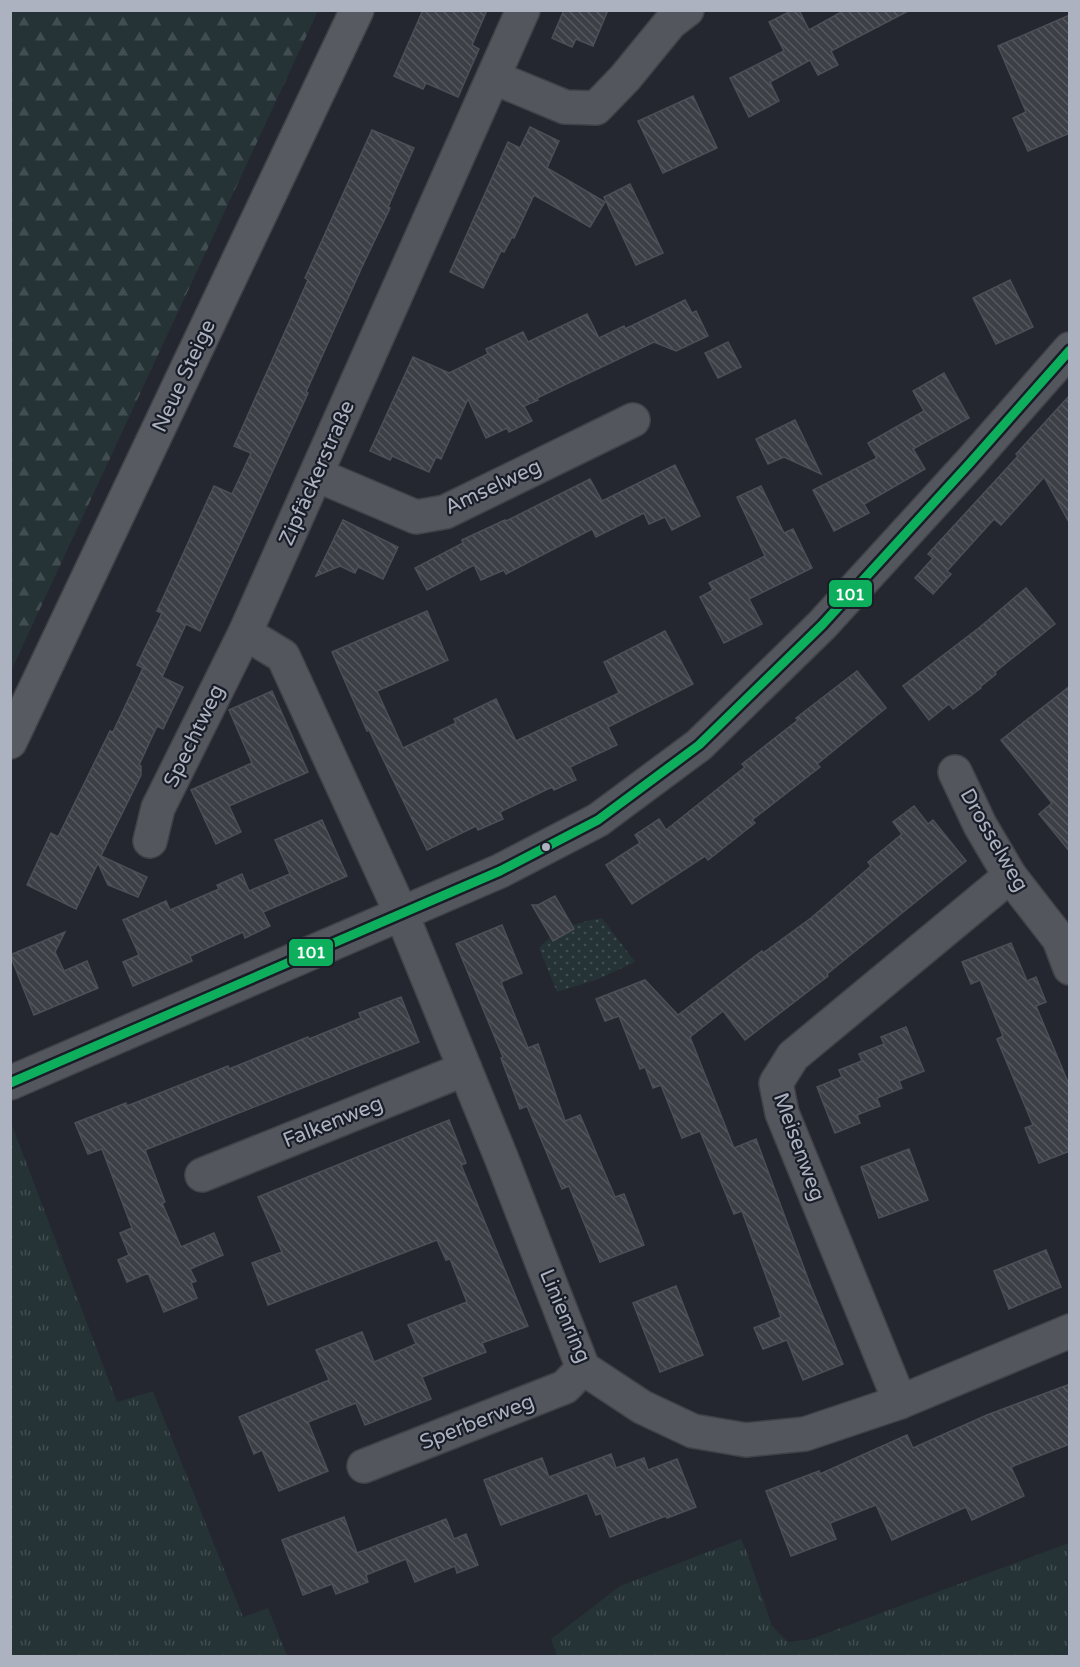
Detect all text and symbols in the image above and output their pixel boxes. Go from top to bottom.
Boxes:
street label: Neue Steige [147,316,221,436]
street label: Zipfäckerstraße [274,396,360,549]
street label: Amselweg [441,454,545,520]
line badge: 101 [828,579,873,608]
text: 101 [835,585,865,605]
street label: Spechtweg [158,681,230,791]
street label: Drosselweg [954,784,1034,896]
unlabelled marker [540,841,552,853]
line badge: 101 [288,938,334,967]
text: 101 [296,943,326,963]
street label: Meisenweg [768,1089,830,1205]
street label: Falkenweg [279,1091,387,1153]
street label: Linienring [534,1265,596,1367]
street label: Sperberweg [416,1389,538,1455]

